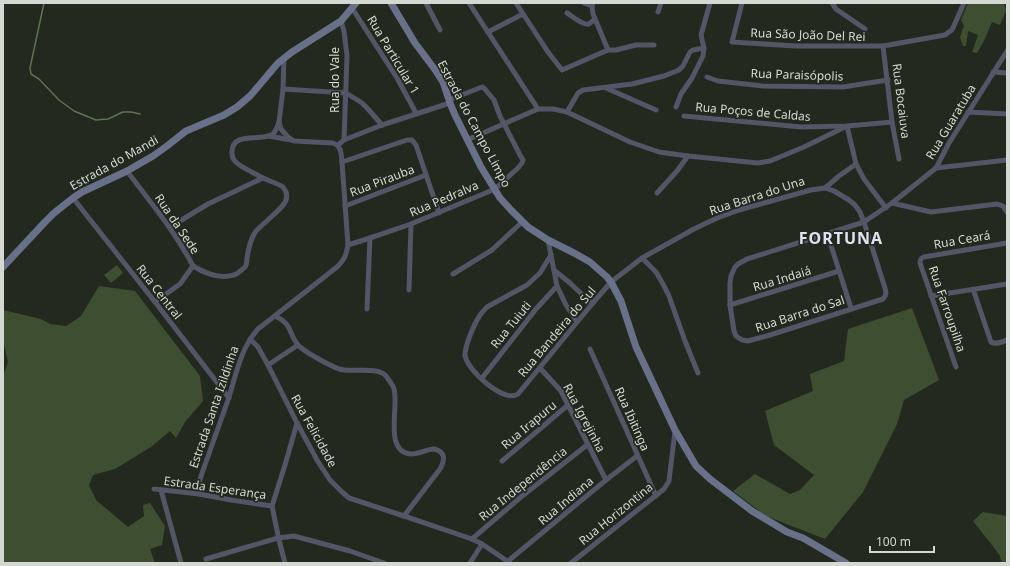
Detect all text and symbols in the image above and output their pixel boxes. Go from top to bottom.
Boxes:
street label: Rua Particular 1 [363,12,424,97]
street label: Rua São João Del Rei [750,24,866,45]
street label: Rua do Vale [326,47,343,113]
street label: Estrada do Campo Limpo [434,57,515,190]
street label: Rua Bocaiuva [888,62,915,140]
street label: Rua Paraisópolis [750,64,844,85]
street label: Rua Guaratuba [921,81,980,163]
street label: Rua Poços de Caldas [695,98,812,125]
street label: Estrada do Mandi [66,131,161,194]
street label: Rua Pirauba [347,160,417,201]
street label: Rua Barra do Una [707,172,807,219]
street label: Rua Pedralva [407,176,481,221]
street label: Rua da Sede [151,190,204,257]
street label: Rua Ceará [932,226,992,253]
district label: FORTUNA [799,227,883,249]
street label: Rua Central [133,261,186,323]
street label: Rua Indaiá [751,262,813,295]
street label: Rua Farroupilha [925,264,970,354]
street label: Rua Bandeira do Sul [514,283,600,381]
street label: Rua Barra do Sal [753,291,847,336]
street label: Rua Tuiuti [486,298,535,352]
street label: Estrada Santa Izildinha [185,343,242,470]
street label: Rua Igrejinha [559,380,610,455]
street label: Rua Ibitinga [611,384,654,453]
street label: Rua Felicidade [287,391,342,471]
street label: Rua Irapuru [497,396,560,453]
street label: Rua Independência [475,443,570,525]
street label: Estrada Esperança [163,472,267,503]
street label: Rua Indiana [534,472,597,529]
street label: Rua Horizontina [575,478,656,549]
scale bar [870,528,934,554]
text: 100 m [876,533,911,550]

